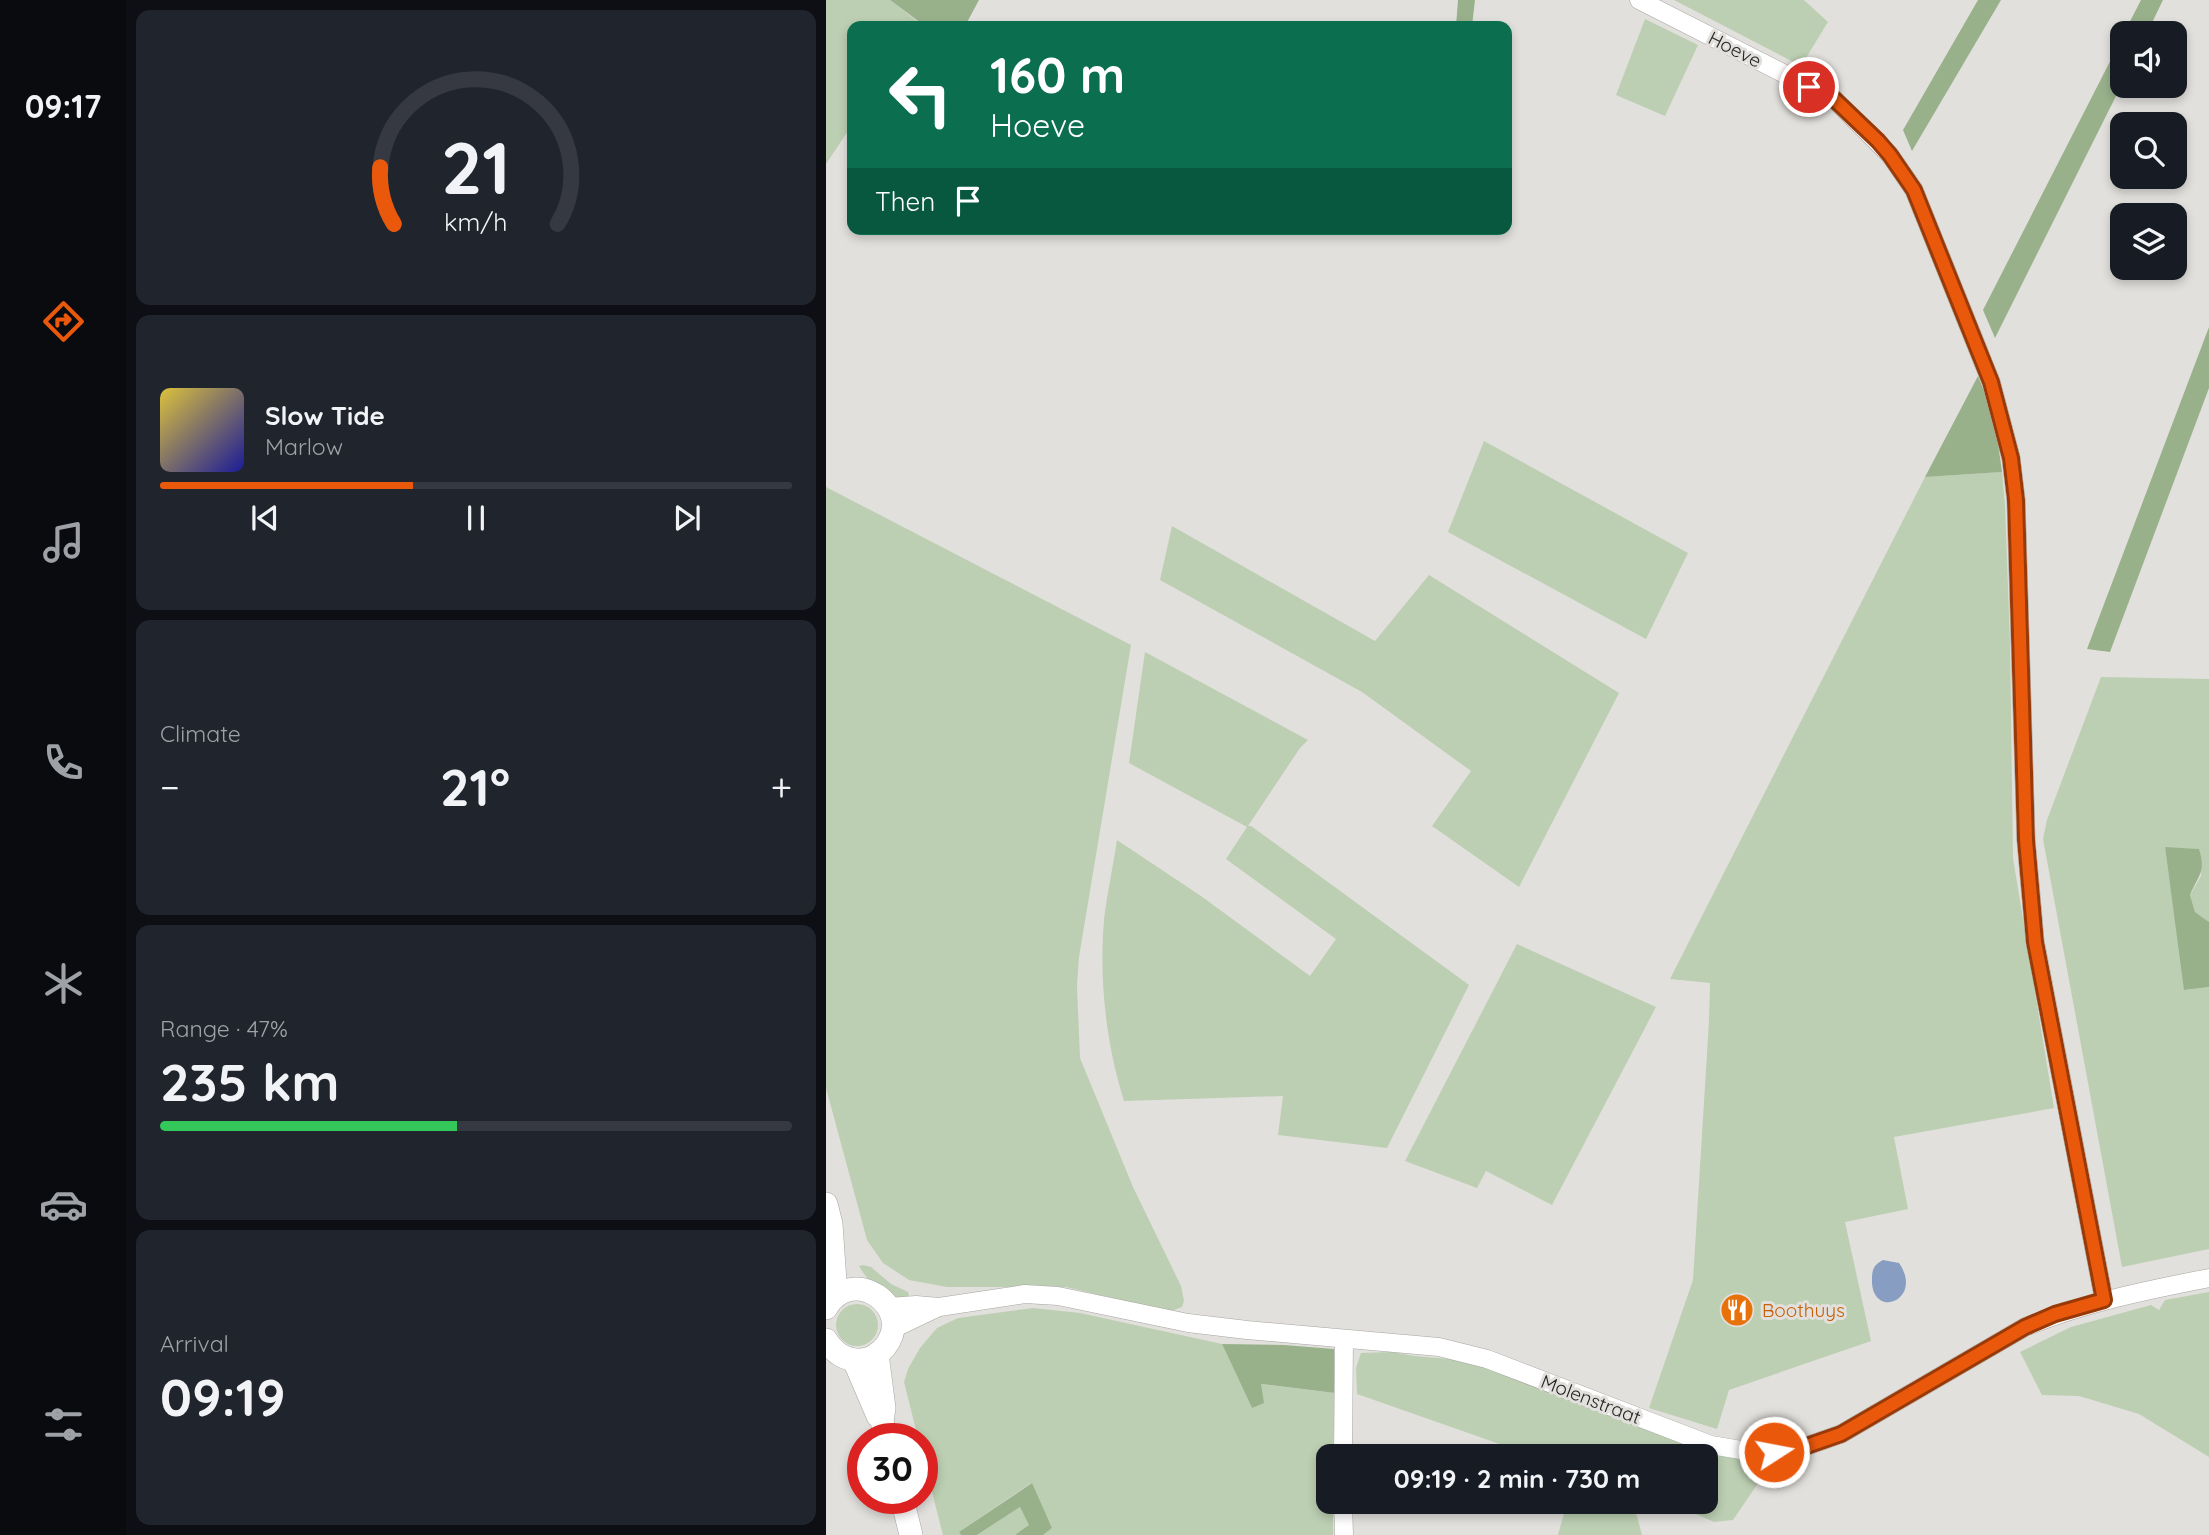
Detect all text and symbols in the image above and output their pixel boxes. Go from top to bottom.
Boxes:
map controls [2110,21,2187,280]
button: sound [2110,21,2187,98]
street label: Hoeve [1704,25,1766,73]
text: 160 m [990,44,1125,105]
icon: left [875,49,966,140]
pin [1779,57,1839,117]
icon: arrive [1790,68,1828,106]
text: 09:17 [25,86,101,126]
text: Hoeve [990,105,1085,145]
button: search [2110,112,2187,189]
text: 21 [441,121,511,212]
icon: arrive [949,182,987,220]
text: Then [875,185,935,218]
button: layers [2110,203,2187,280]
text: km/h [444,205,508,236]
icon: directions [39,297,88,346]
text: Slow Tide [265,399,385,432]
text: Marlow [265,432,343,461]
icon: previous [246,499,284,537]
icon: pause [457,499,495,537]
icon: next [668,499,706,537]
icon: music [39,518,88,567]
text: Climate [160,719,241,748]
icon: phone [39,738,88,787]
text: 21° [440,754,510,819]
text: − [160,763,180,811]
text: + [771,763,792,811]
icon: climate [39,959,88,1008]
text: Range · 47% [160,1014,288,1043]
text: 235 km [160,1049,340,1114]
icon: car [39,1180,88,1229]
restaurant icon: Boothuys [1718,1291,1756,1329]
place label: Boothuys [1762,1298,1845,1322]
text: Arrival [160,1329,229,1358]
text: 09:19 [160,1364,285,1429]
street label: Molenstraat [1538,1369,1644,1429]
icon: filters [39,1400,88,1449]
position arrow [1737,1415,1811,1489]
speed limit sign: 30 [847,1423,938,1514]
text: 09:19 · 2 min · 730 m [1394,1462,1640,1495]

